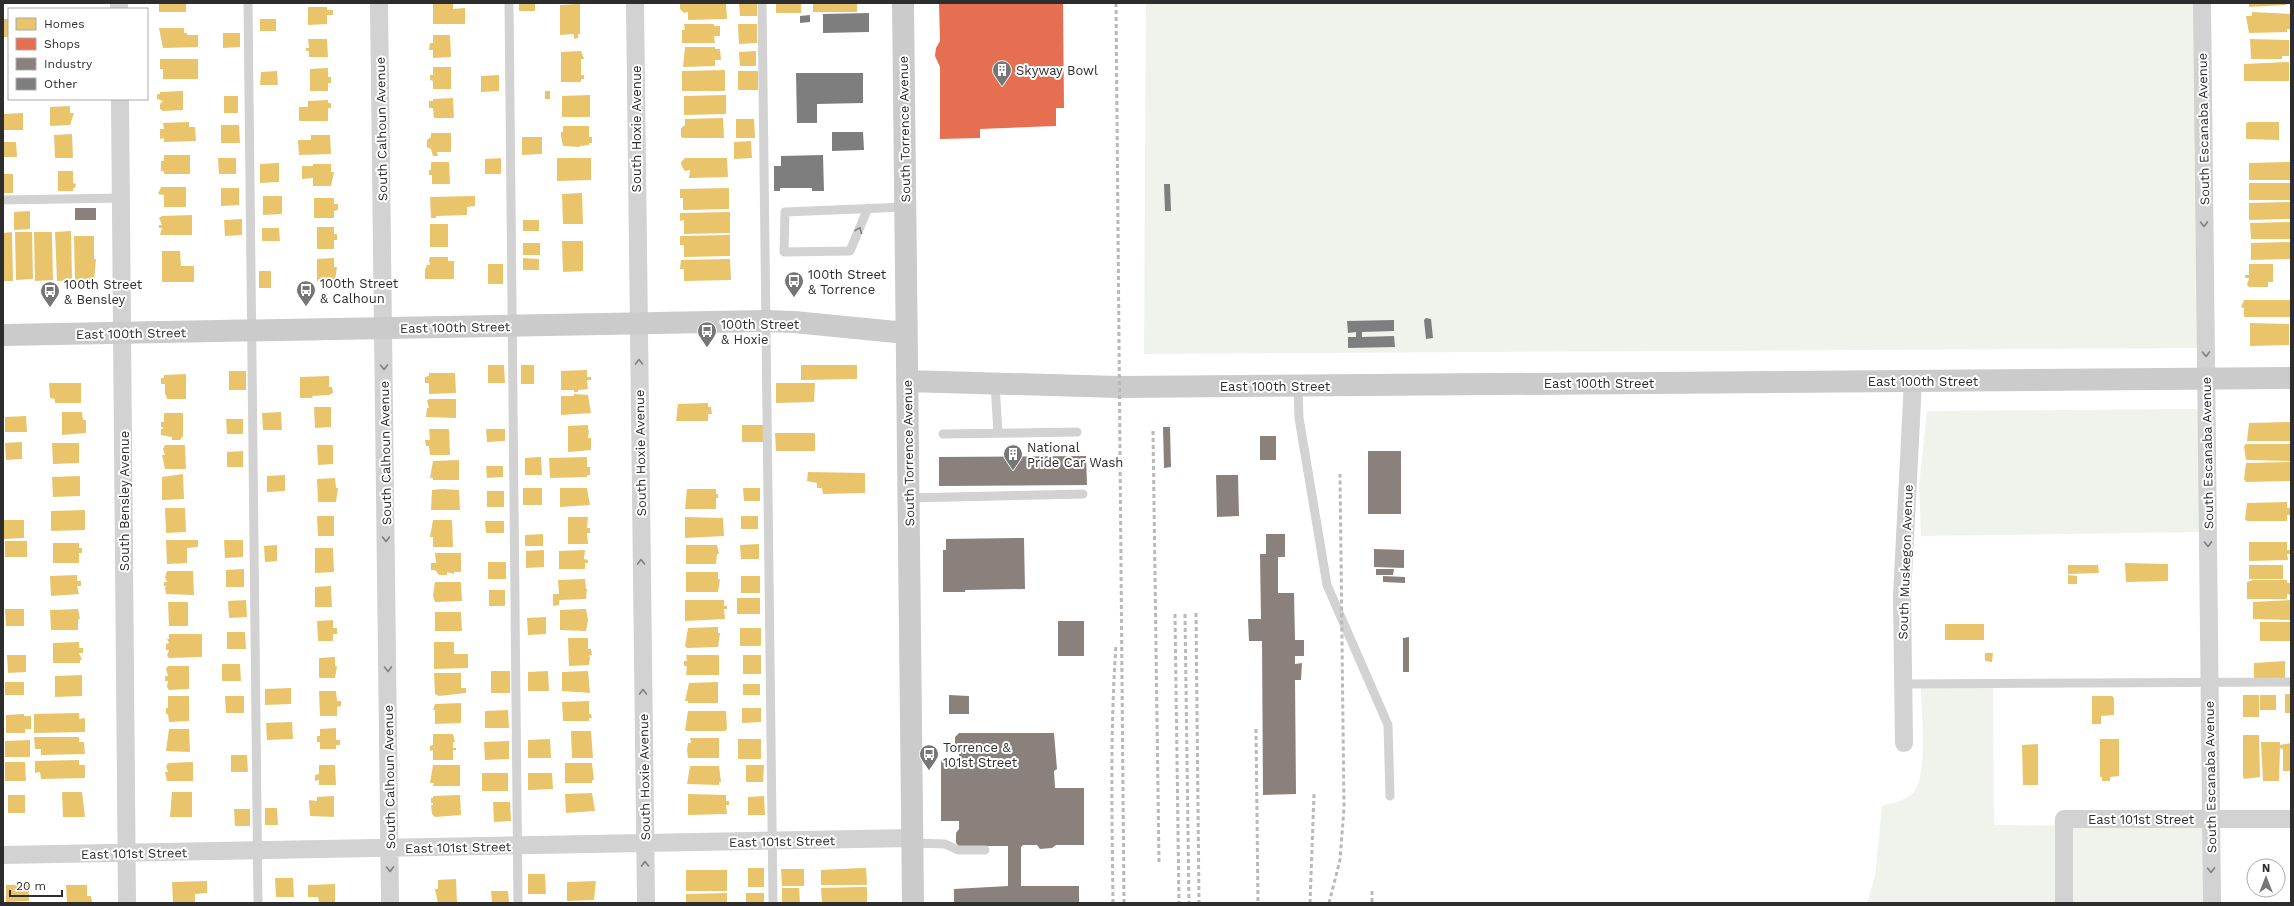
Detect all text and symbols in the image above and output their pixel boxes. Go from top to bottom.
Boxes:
legend [8,8,148,100]
text: Homes [44,17,85,31]
text: Shops [44,37,80,51]
street label: South Escanaba Avenue [2195,53,2212,205]
street label: South Torrence Avenue [896,56,913,202]
text: Industry [44,57,93,71]
street label: South Calhoun Avenue [373,57,390,201]
building icon: Skyway Bowl [991,59,1013,87]
place label: Skyway Bowl [1016,63,1098,78]
street label: South Hoxie Avenue [629,66,644,192]
text: Other [44,77,77,91]
one-way arrow [2200,221,2209,227]
one-way arrow [855,226,863,233]
place label: 100th Street & Torrence [808,267,887,297]
bus stop icon: 100th Street & Torrence [783,270,805,298]
place label: 100th Street & Calhoun [320,276,399,306]
place label: 100th Street & Bensley [64,277,143,307]
bus stop icon: 100th Street & Calhoun [295,279,317,307]
bus stop icon: 100th Street & Bensley [39,280,61,308]
place label: 100th Street & Hoxie [721,317,800,347]
street label: East 100th Street [400,319,511,336]
bus stop icon: 100th Street & Hoxie [696,320,718,348]
street label: East 100th Street [76,325,187,342]
one-way arrow [2202,351,2210,357]
one-way arrow [635,359,643,365]
one-way arrow [380,364,388,370]
street label: East 100th Street [1868,374,1979,389]
street label: East 100th Street [1544,376,1655,391]
street label: South Escanaba Avenue [2199,377,2216,529]
street label: East 100th Street [1220,379,1331,394]
street label: South Torrence Avenue [900,380,917,526]
street label: South Calhoun Avenue [377,381,394,525]
street label: South Hoxie Avenue [632,389,649,517]
street label: South Bensley Avenue [117,431,132,571]
place label: National Pride Car Wash [1027,440,1123,470]
building icon: National Pride Car Wash [1002,443,1024,471]
street label: South Muskegon Avenue [1895,484,1916,640]
one-way arrow [382,536,390,542]
one-way arrow [2204,541,2212,547]
one-way arrow [637,559,645,565]
one-way arrow [384,666,392,672]
one-way arrow [639,689,647,695]
street label: South Escanaba Avenue [2202,701,2219,853]
street label: South Calhoun Avenue [381,705,398,849]
street label: South Hoxie Avenue [636,713,653,841]
place label: Torrence & 101st Street [943,740,1018,770]
bus stop icon: Torrence & 101st Street [918,743,940,771]
street label: East 101st Street [2088,812,2195,827]
street label: East 101st Street [729,833,836,850]
street label: East 101st Street [405,839,512,856]
street label: East 101st Street [81,845,188,862]
north arrow [2246,858,2286,898]
one-way arrow [641,861,649,867]
text: N [2262,862,2270,875]
one-way arrow [386,866,394,872]
one-way arrow [2207,867,2216,873]
scale bar [10,872,62,898]
text: 20 m [16,879,46,893]

